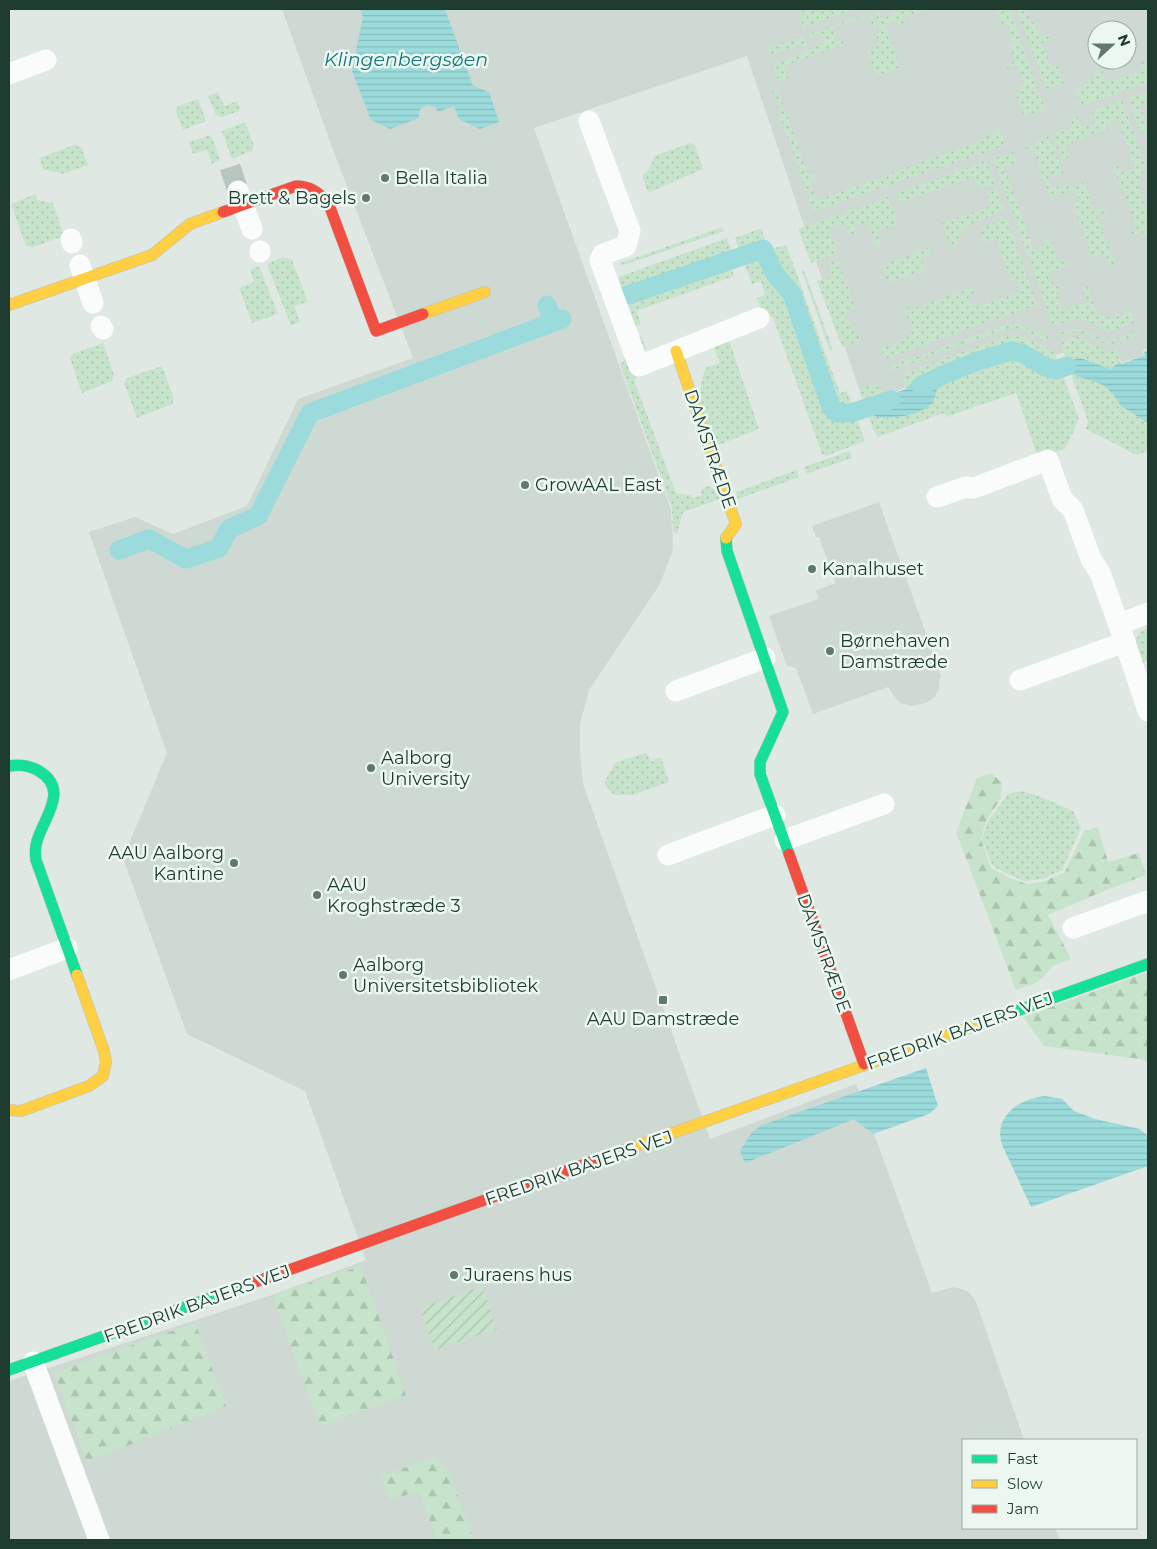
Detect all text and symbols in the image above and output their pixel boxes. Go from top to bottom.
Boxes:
north arrow [1087,20,1137,70]
text: N [1114,32,1135,49]
water label: Klingenbergsøen [324,48,488,71]
place label: Bella Italia [395,167,488,189]
marker: Bella Italia [379,172,391,184]
place label: Brett & Bagels [228,187,356,209]
marker: Brett & Bagels [360,192,372,204]
street label: DAMSTRÆDE [679,387,741,511]
place label: GrowAAL East [535,474,662,496]
marker: GrowAAL East [519,479,531,491]
place label: Kanalhuset [822,558,924,580]
marker: Kanalhuset [806,563,818,575]
place label: Børnehaven Damstræde [840,630,950,673]
marker: Børnehaven Damstræde [824,645,836,657]
place label: Aalborg University [381,747,470,790]
marker: Aalborg University [365,762,377,774]
place label: AAU Aalborg Kantine [108,842,224,885]
marker: AAU Aalborg Kantine [228,857,240,869]
place label: AAU Kroghstræde 3 [327,874,461,917]
marker: AAU Kroghstræde 3 [311,889,323,901]
street label: DAMSTRÆDE [792,891,856,1015]
place label: Aalborg Universitetsbibliotek [353,954,538,997]
marker: Aalborg Universitetsbibliotek [337,969,349,981]
street label: FREDRIK BAJERS VEJ [864,987,1056,1075]
marker: AAU Damstræde [657,994,669,1006]
place label: AAU Damstræde [587,1008,739,1030]
street label: FREDRIK BAJERS VEJ [482,1126,676,1210]
street label: FREDRIK BAJERS VEJ [101,1260,293,1348]
place label: Juraens hus [463,1264,572,1286]
marker: Juraens hus [448,1269,460,1281]
legend [962,1439,1137,1529]
text: Fast [1007,1449,1038,1468]
text: Slow [1007,1474,1043,1493]
text: Jam [1006,1499,1039,1518]

